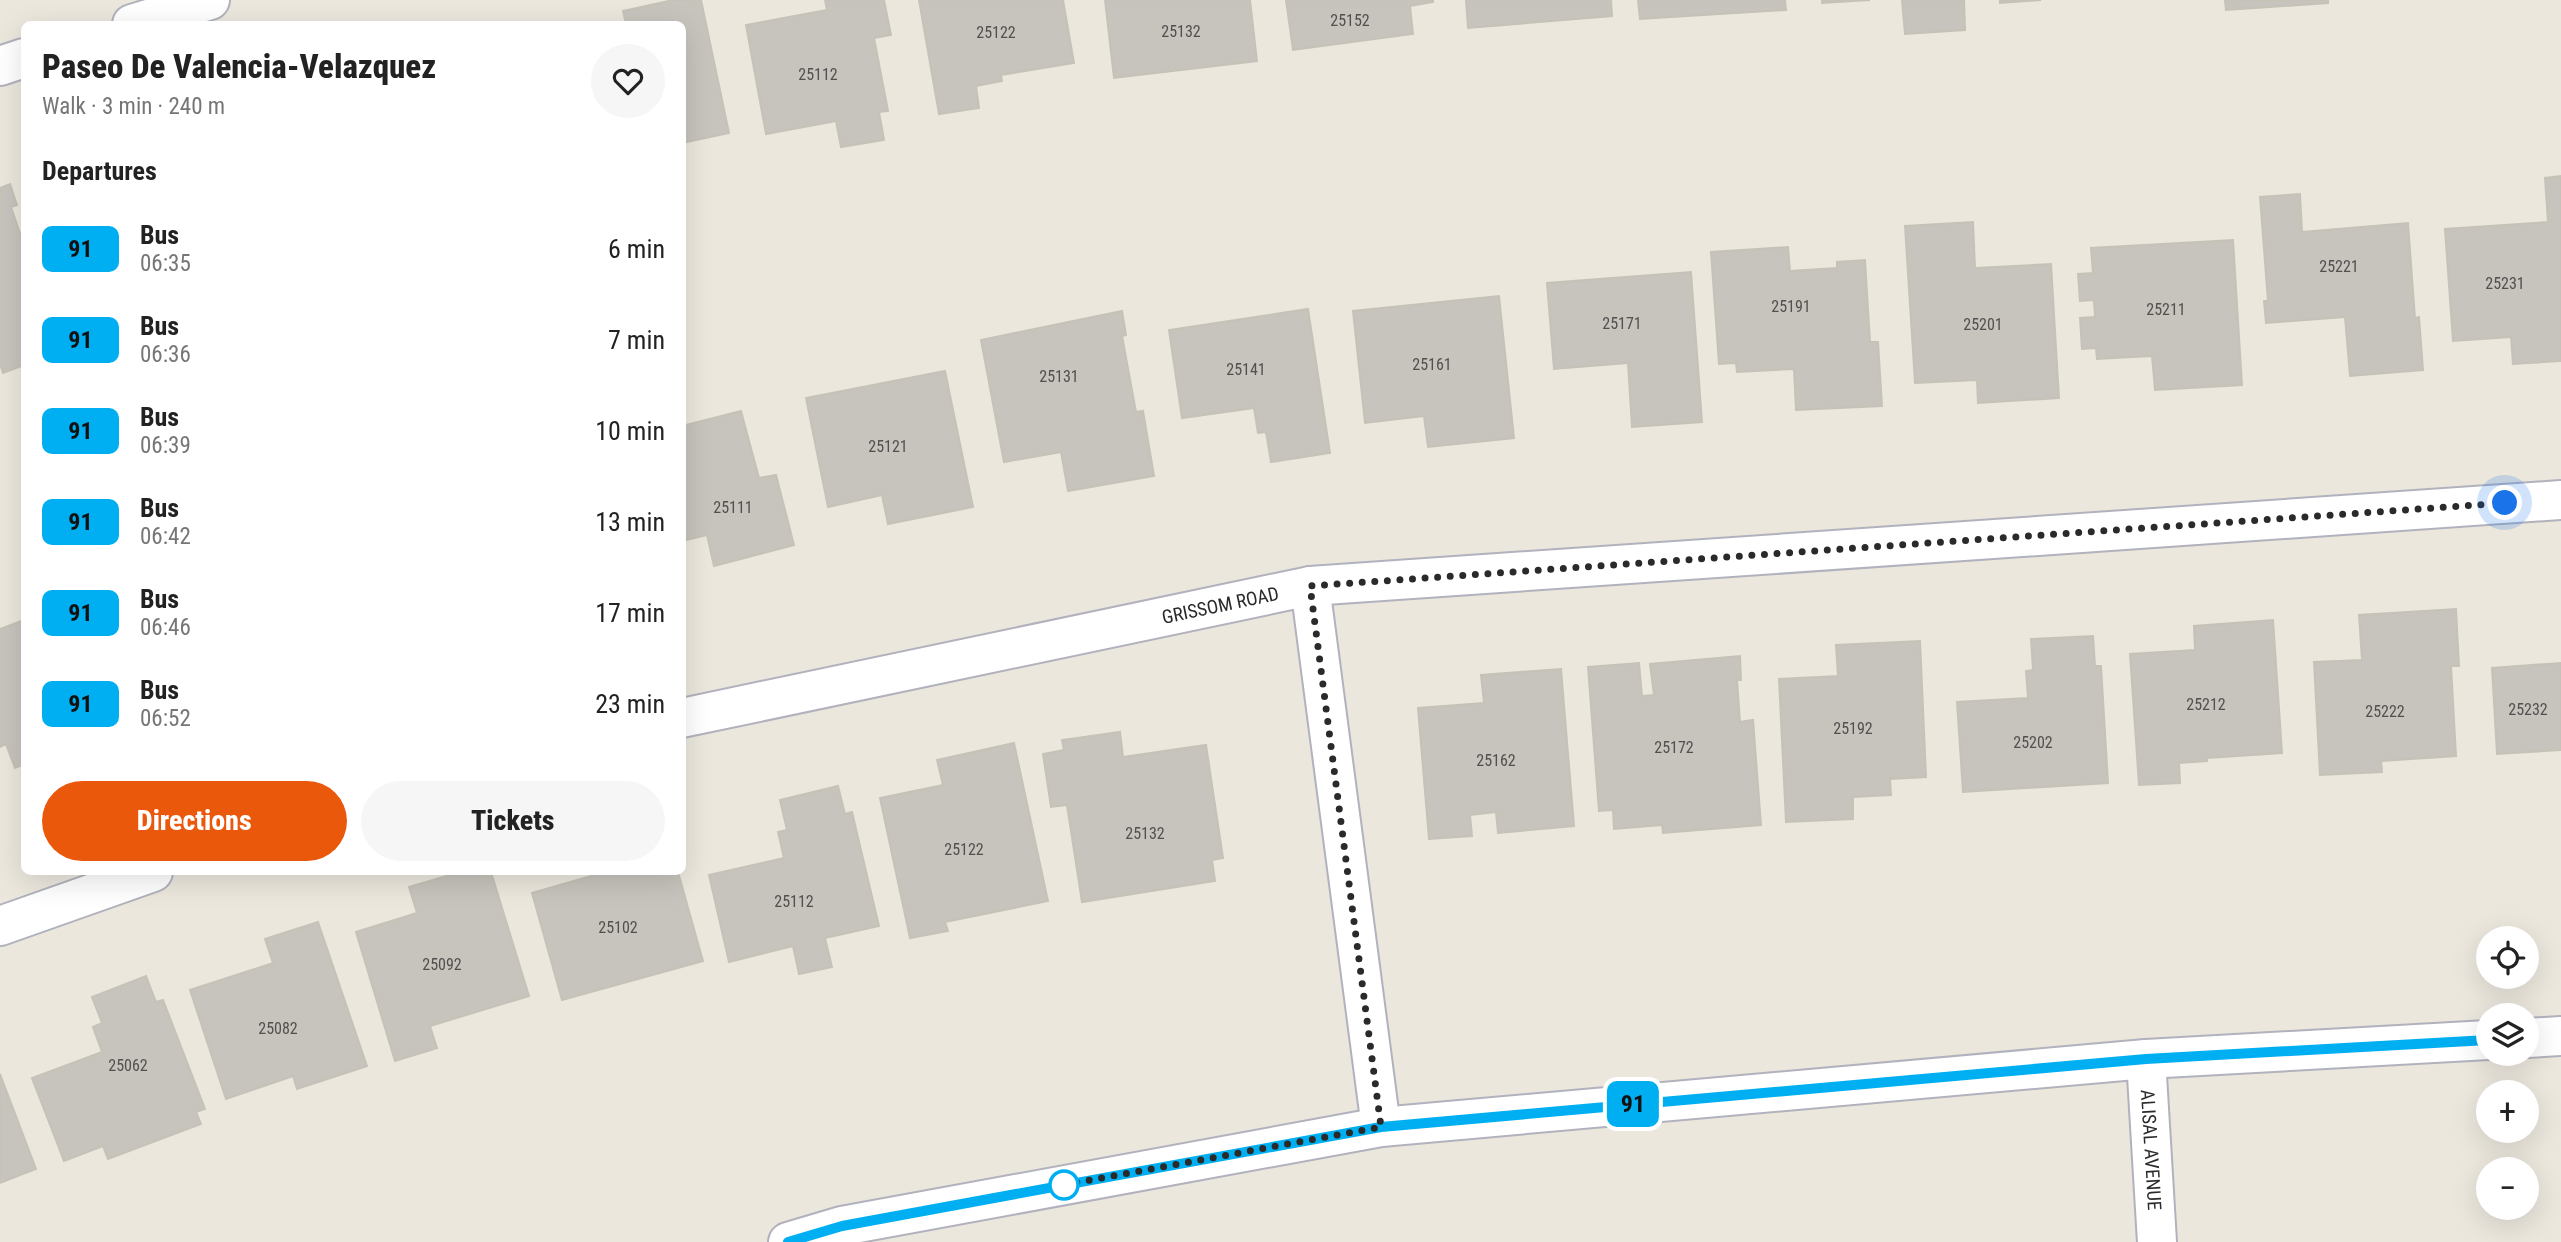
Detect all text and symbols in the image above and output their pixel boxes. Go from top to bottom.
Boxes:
house number: 25152 [1330,11,1370,30]
house number: 25132 [1161,22,1201,41]
house number: 25122 [976,23,1016,42]
button: heart [591,44,665,118]
text: Paseo De Valencia-Velazquez [42,47,436,86]
house number: 25112 [798,65,838,84]
text: Walk · 3 min · 240 m [42,93,225,120]
text: Departures [42,156,157,186]
text: Bus [140,220,179,250]
text: 6 min [608,234,665,264]
text: 91 [68,235,93,263]
text: 06:35 [140,250,191,277]
house number: 25221 [2319,257,2359,276]
house number: 25231 [2485,274,2525,293]
house number: 25191 [1771,297,1811,316]
house number: 25211 [2146,300,2186,319]
text: Bus [140,311,179,341]
house number: 25171 [1602,314,1642,333]
house number: 25201 [1963,315,2003,334]
text: 7 min [608,325,665,355]
text: 91 [68,326,93,354]
text: 06:36 [140,341,191,368]
house number: 25161 [1412,355,1452,374]
house number: 25141 [1226,360,1266,379]
house number: 25131 [1039,367,1079,386]
text: Bus [140,402,179,432]
text: 10 min [595,416,665,446]
text: 91 [68,417,93,445]
text: 06:39 [140,432,191,459]
house number: 25121 [868,437,908,456]
your location [2487,485,2522,520]
text: Bus [140,493,179,523]
house number: 25111 [713,498,753,517]
text: 13 min [595,507,665,537]
text: 91 [68,508,93,536]
text: 06:42 [140,523,191,550]
street label: GRISSOM ROAD [1160,582,1281,629]
text: Bus [140,584,179,614]
text: 17 min [595,598,665,628]
text: 91 [68,599,93,627]
text: 06:46 [140,614,191,641]
text: Bus [140,675,179,705]
text: 23 min [595,689,665,719]
text: 91 [68,690,93,718]
house number: 25212 [2186,695,2226,714]
house number: 25232 [2508,700,2548,719]
house number: 25222 [2365,702,2405,721]
text: 06:52 [140,705,191,732]
house number: 25192 [1833,719,1873,738]
house number: 25202 [2013,733,2053,752]
house number: 25172 [1654,738,1694,757]
house number: 25162 [1476,751,1516,770]
button: Directions [42,781,347,861]
button: Tickets [361,781,665,861]
house number: 25132 [1125,824,1165,843]
house number: 25122 [944,840,984,859]
house number: 25112 [774,892,814,911]
house number: 25102 [598,918,638,937]
map controls [2476,926,2539,1220]
button: locate [2476,926,2539,989]
house number: 25092 [422,955,462,974]
button: layers [2476,1003,2539,1066]
house number: 25082 [258,1019,298,1038]
house number: 25062 [108,1056,148,1075]
button: + [2476,1080,2539,1143]
line badge: 91 [1602,1081,1664,1127]
street label: ALISAL AVENUE [2136,1089,2166,1211]
text: 91 [1621,1090,1645,1118]
button: − [2476,1157,2539,1220]
unlabelled marker [1049,1170,1079,1200]

